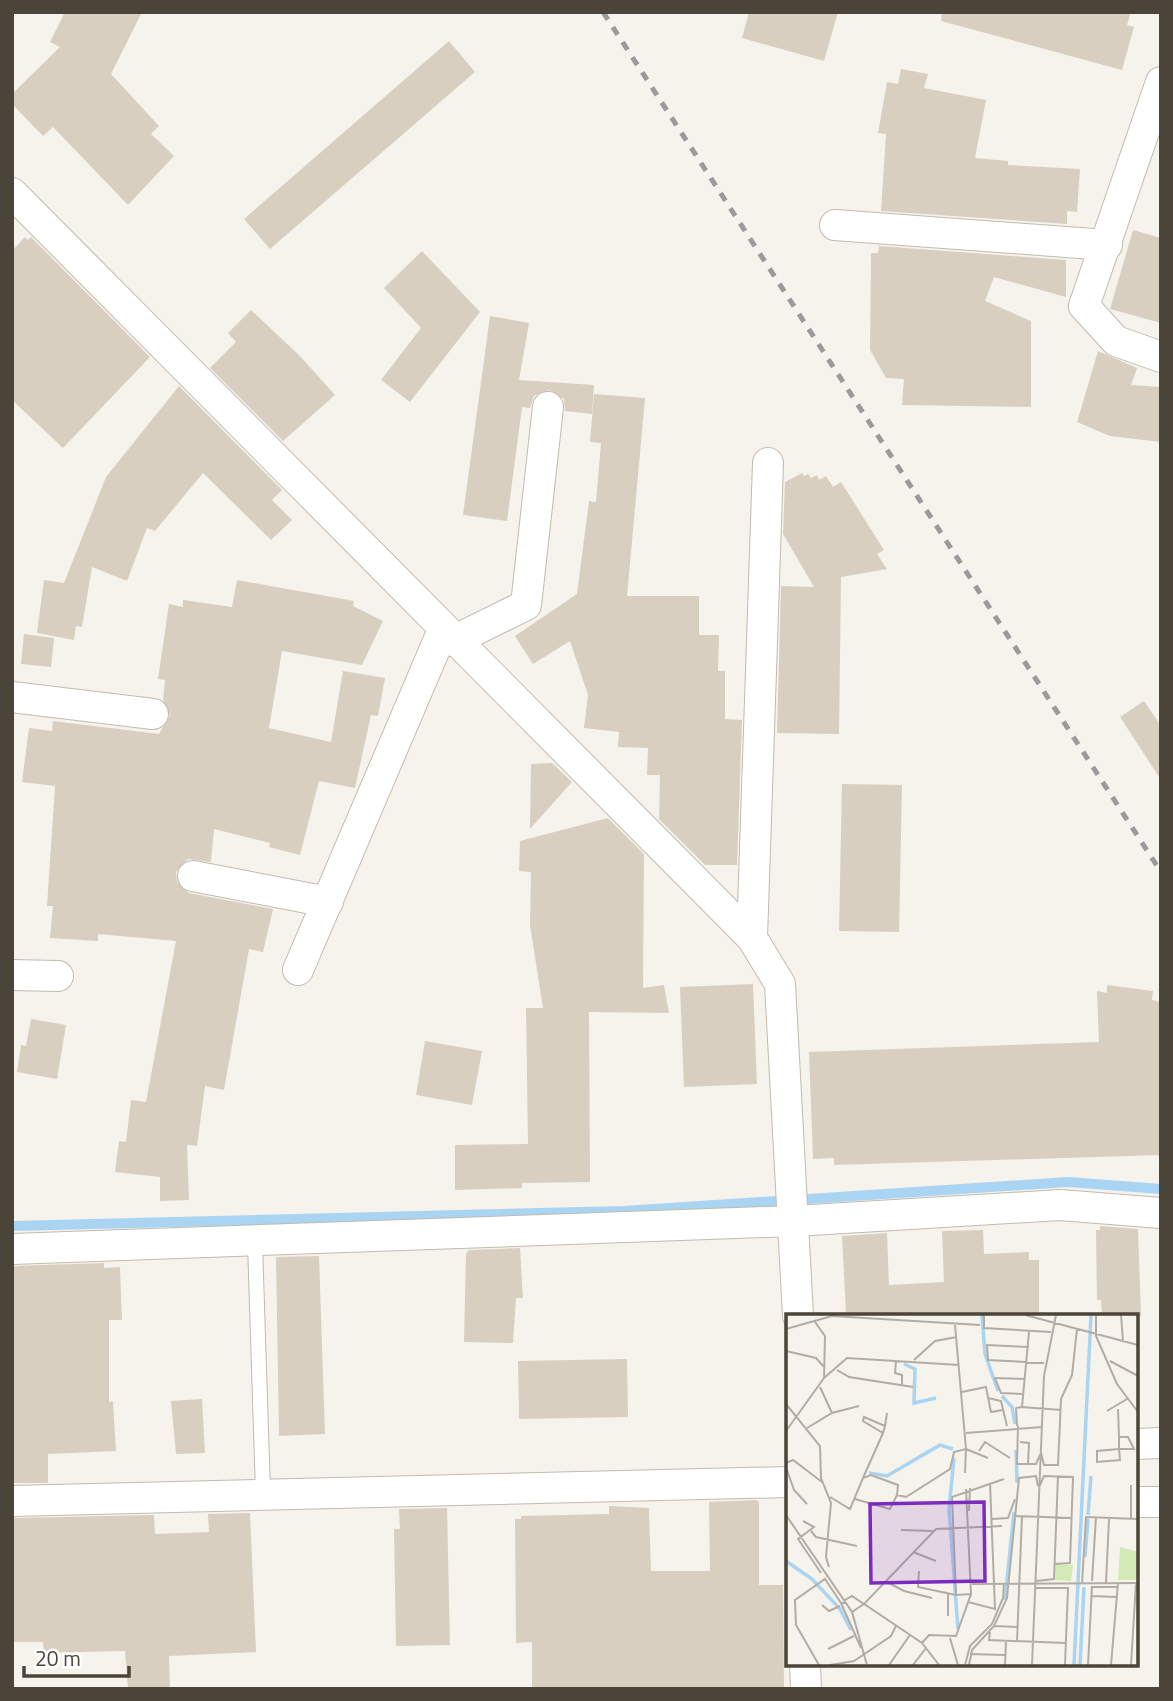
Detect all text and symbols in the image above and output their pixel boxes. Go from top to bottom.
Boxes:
inset map [786,1314,1138,1666]
scale bar [24,1634,130,1678]
text: 20 m [35,1642,81,1674]

